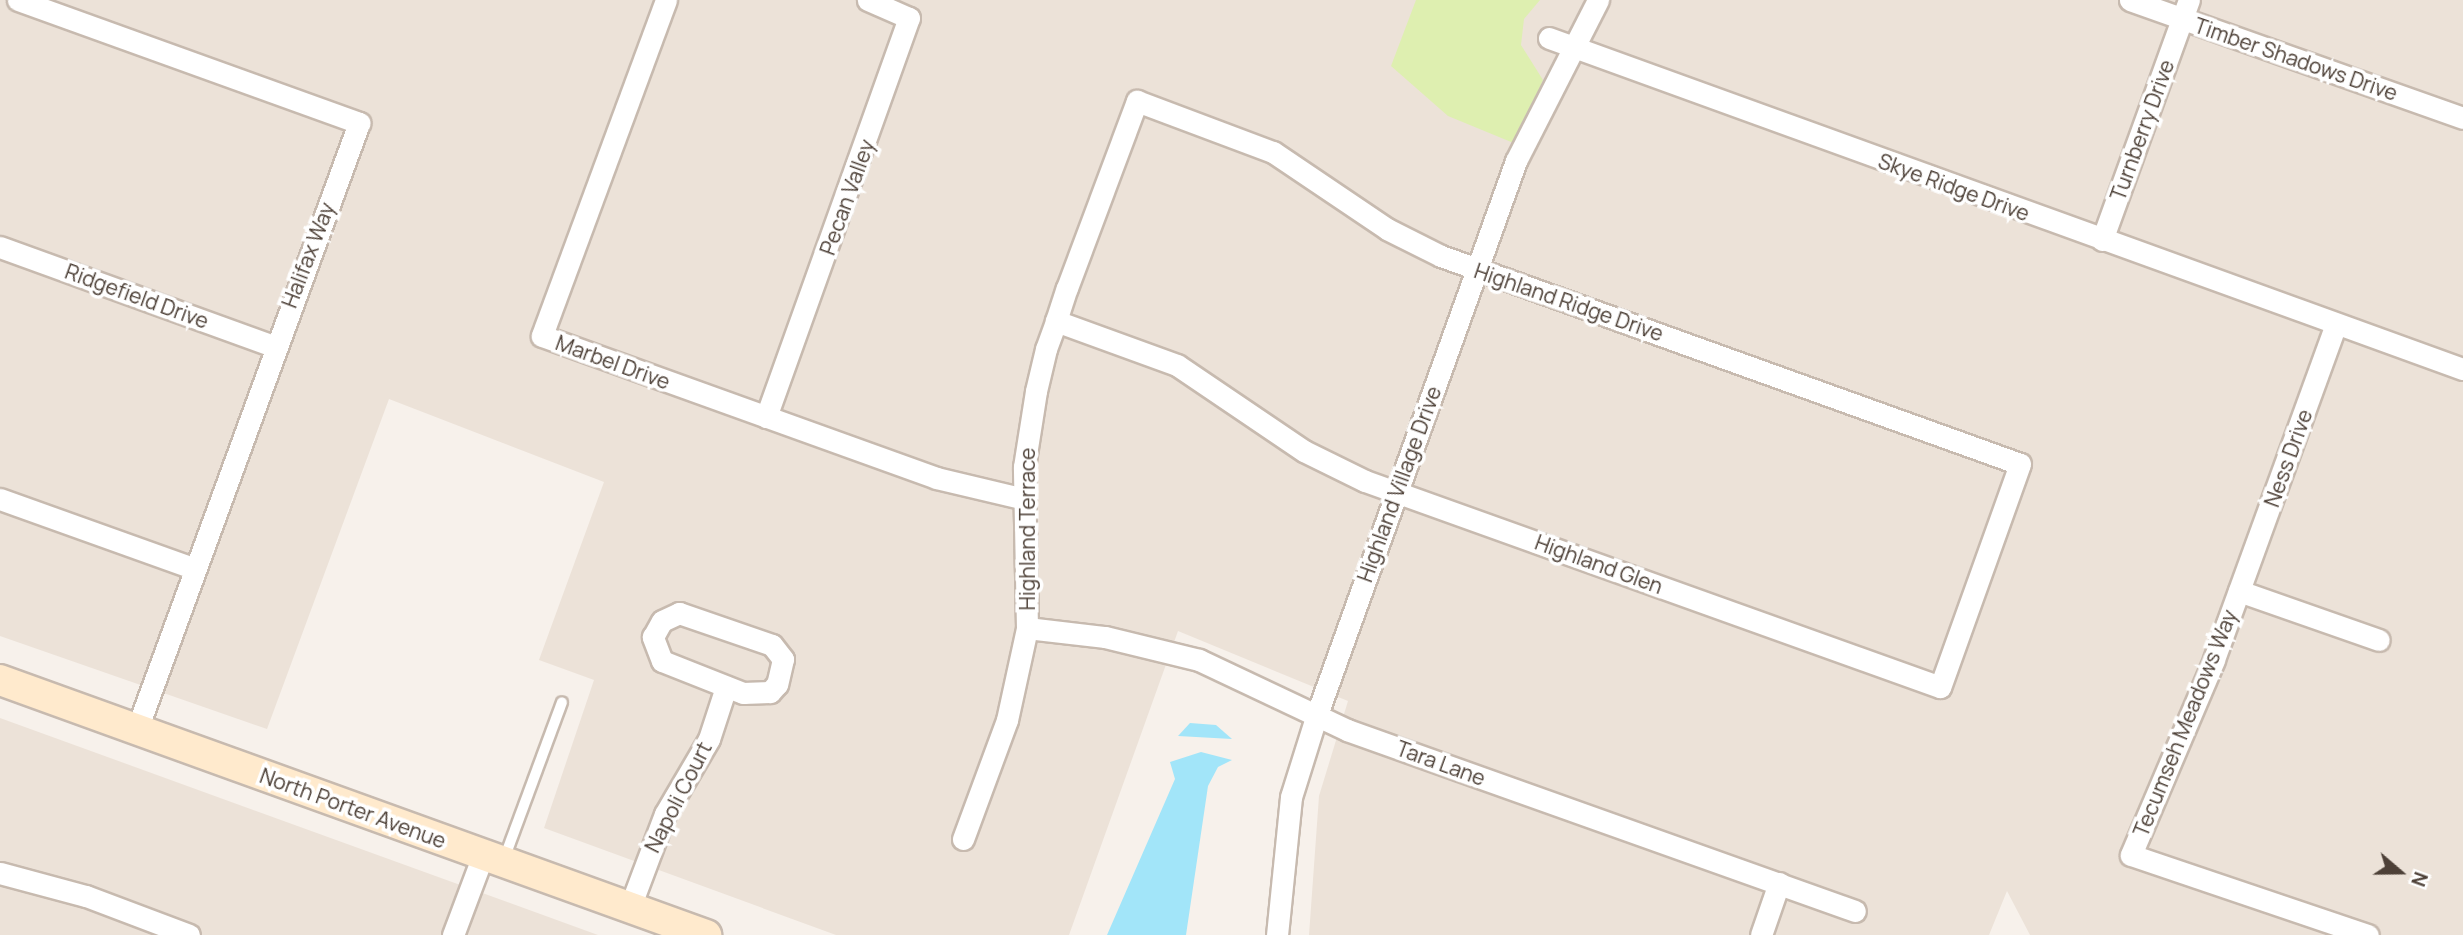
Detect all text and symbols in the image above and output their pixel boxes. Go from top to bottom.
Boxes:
street label: Timber Shadows Drive [2191,12,2401,106]
street label: Turnberry Drive [2105,56,2179,204]
street label: Pecan Valley [814,136,880,258]
street label: Skye Ridge Drive [1875,148,2033,226]
street label: Halifax Way [276,199,340,311]
street label: Ridgefield Drive [62,258,212,334]
street label: Highland Ridge Drive [1471,258,1667,346]
street label: Marbel Drive [552,330,674,394]
street label: Highland Village Drive [1352,383,1446,585]
street label: Ness Drive [2259,406,2317,510]
street label: Highland Terrace [1014,448,1040,610]
street label: Highland Glen [1532,529,1666,599]
street label: Tecumseh Meadows Way [2128,606,2242,840]
street label: Tara Lane [1393,735,1489,791]
street label: Napoli Court [639,737,717,857]
street label: North Porter Avenue [257,763,449,853]
north arrow [2365,837,2435,907]
text: N [2405,868,2434,890]

